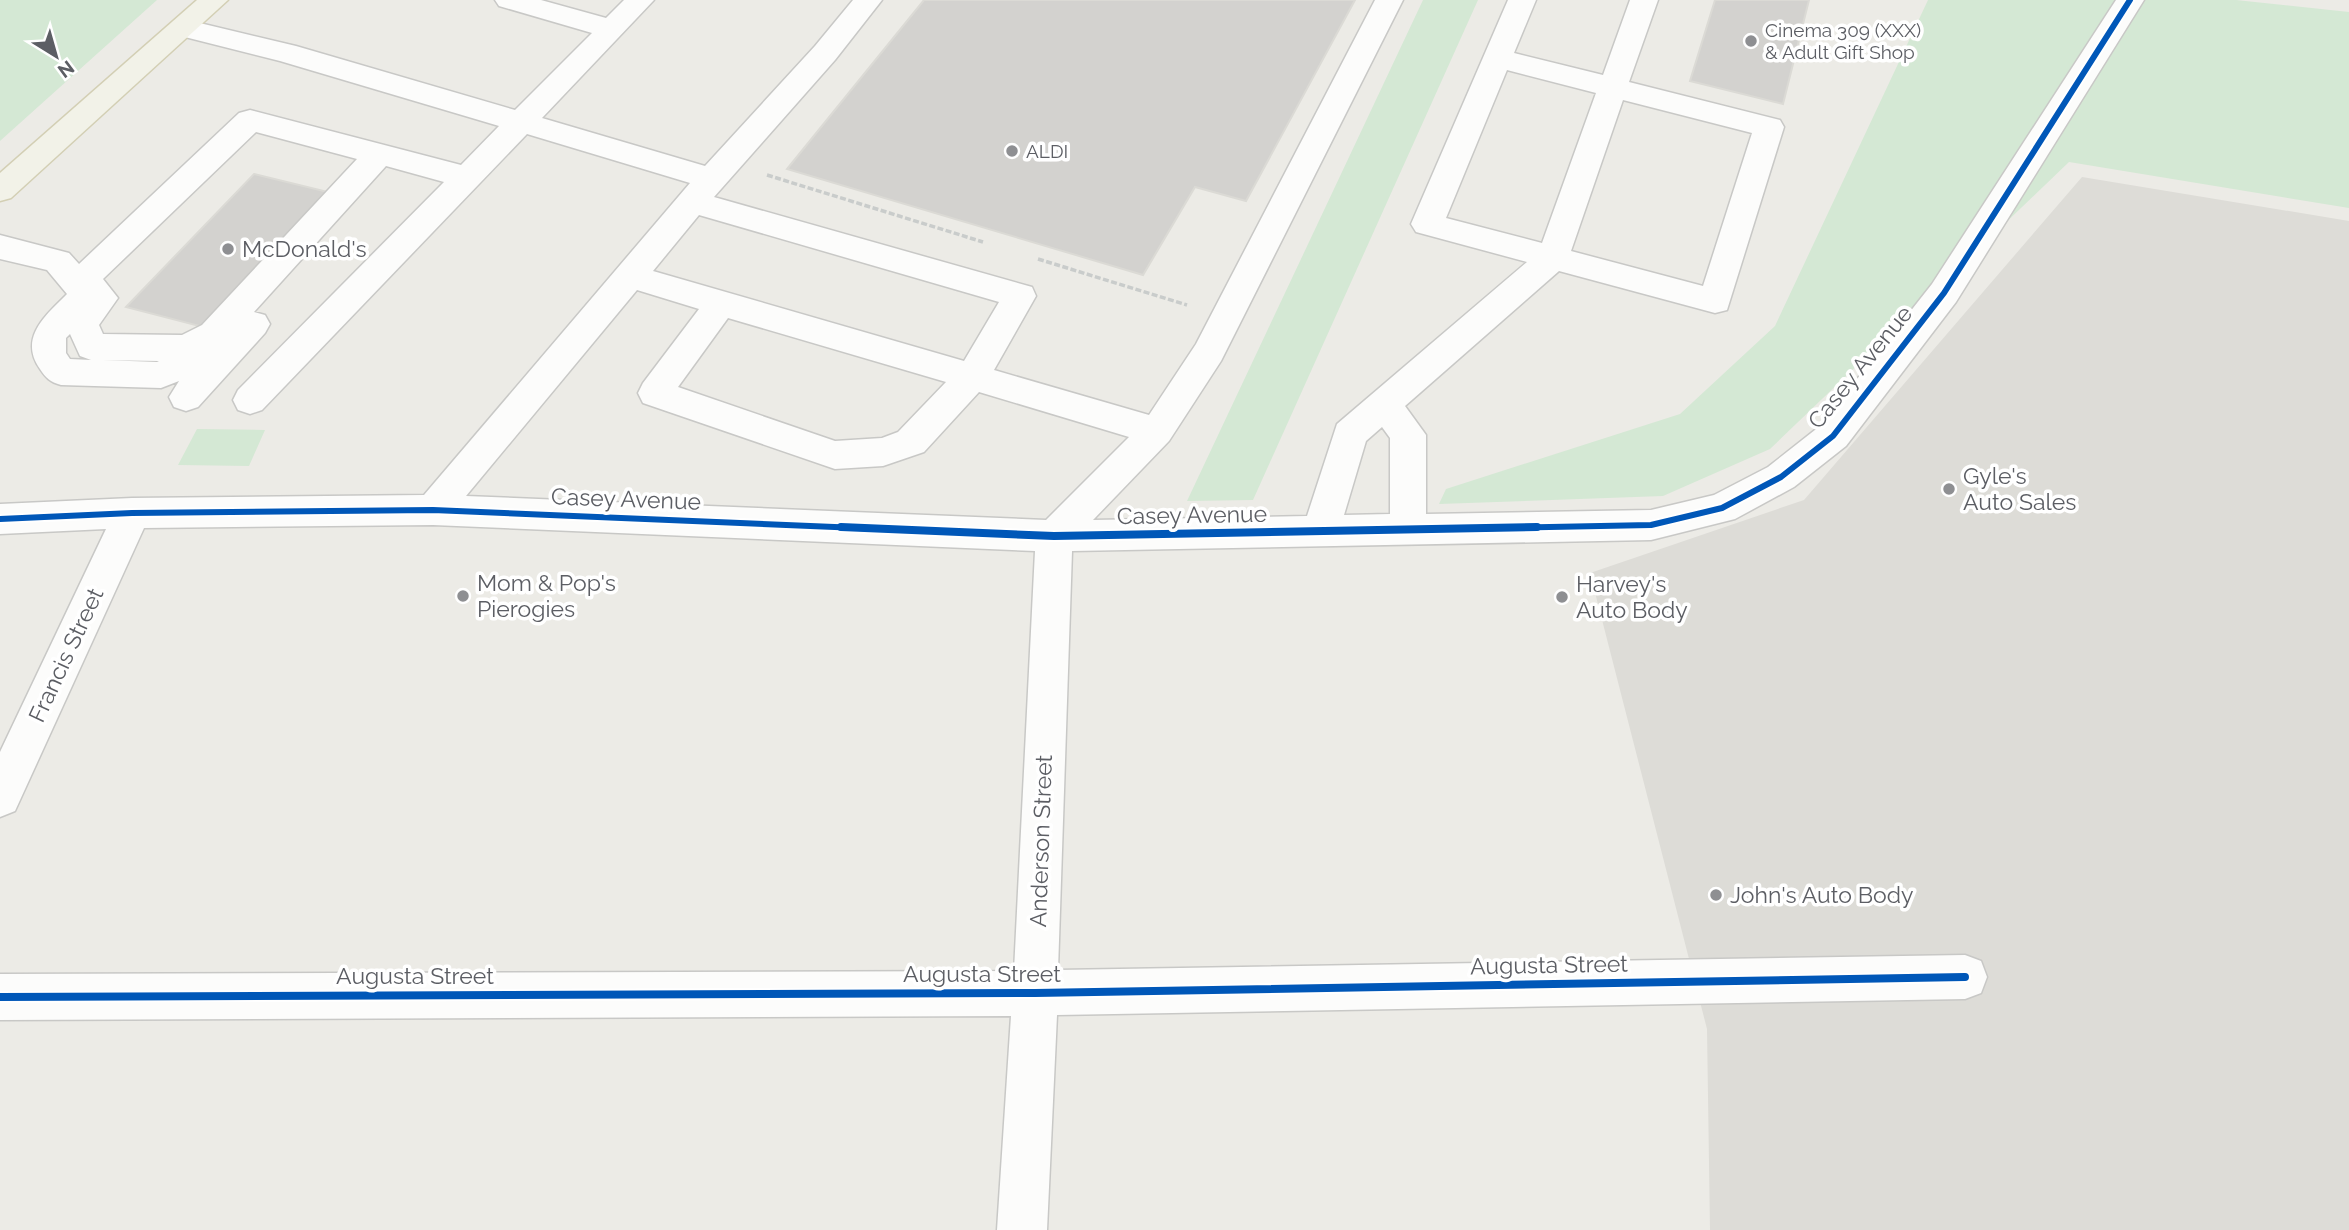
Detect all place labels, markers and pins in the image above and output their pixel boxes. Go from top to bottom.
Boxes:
place label: Cinema 309 (XXX) & Adult Gift Shop [1765,19,1921,63]
marker: Cinema 309 (XXX) & Adult Gift Shop [1743,33,1759,49]
place label: ALDI [1026,140,1068,162]
marker: ALDI [1004,143,1020,159]
place label: McDonald's [242,235,367,262]
marker: McDonald's [220,241,236,257]
place label: Gyle's Auto Sales [1963,462,2076,515]
marker: Gyle's Auto Sales [1941,481,1957,497]
place label: Mom & Pop's Pierogies [477,569,616,622]
place label: Harvey's Auto Body [1576,570,1688,623]
marker: Mom & Pop's Pierogies [455,588,471,604]
marker: Harvey's Auto Body [1554,589,1570,605]
place label: John's Auto Body [1730,881,1914,908]
marker: John's Auto Body [1708,887,1724,903]

